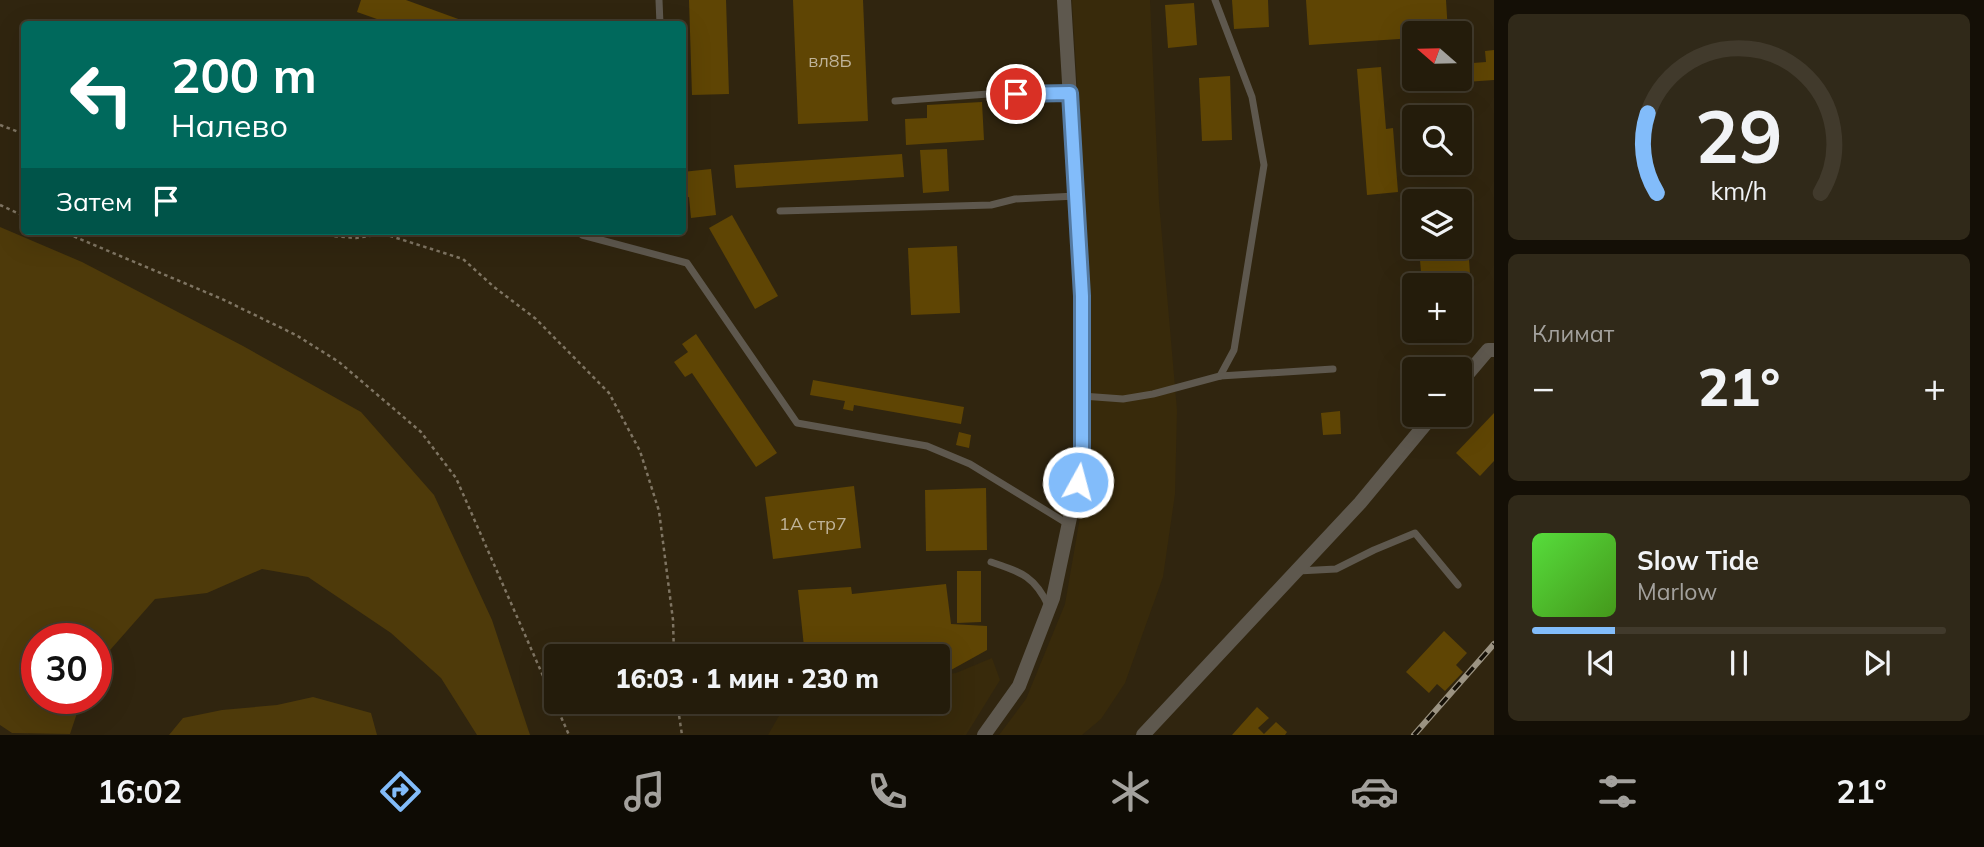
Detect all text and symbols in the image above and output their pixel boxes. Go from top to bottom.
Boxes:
north arrow [1402,21,1472,91]
map controls [1402,21,1472,427]
text: 200 m [171,44,317,105]
icon: left [56,49,147,140]
house number: вл8Б [808,49,852,72]
pin [986,64,1046,124]
icon: arrive [997,75,1035,113]
text: 29 [1695,91,1783,182]
text: Налево [171,105,288,145]
button: search [1402,105,1472,175]
text: km/h [1711,175,1767,206]
icon: arrive [147,182,185,220]
text: Затем [56,185,133,218]
button: layers [1402,189,1472,259]
button: + [1402,273,1472,343]
text: Климат [1532,319,1614,348]
text: 21° [1698,354,1780,419]
button: − [1402,357,1472,427]
text: − [1532,363,1555,411]
text: + [1923,363,1946,411]
position arrow [1041,445,1115,519]
house number: 1А стр7 [779,512,847,535]
text: Slow Tide [1637,544,1759,577]
text: Marlow [1637,577,1717,606]
speed limit sign: 30 [21,623,112,714]
icon: previous [1582,644,1620,682]
icon: pause [1720,644,1758,682]
icon: next [1858,644,1896,682]
text: 16:03 · 1 мин · 230 m [615,662,879,695]
icon: directions [376,767,425,816]
icon: music [620,767,669,816]
icon: phone [863,767,912,816]
icon: climate [1106,767,1155,816]
icon: car [1350,767,1399,816]
icon: filters [1593,767,1642,816]
text: 16:02 [97,771,182,811]
text: 21° [1836,771,1887,811]

